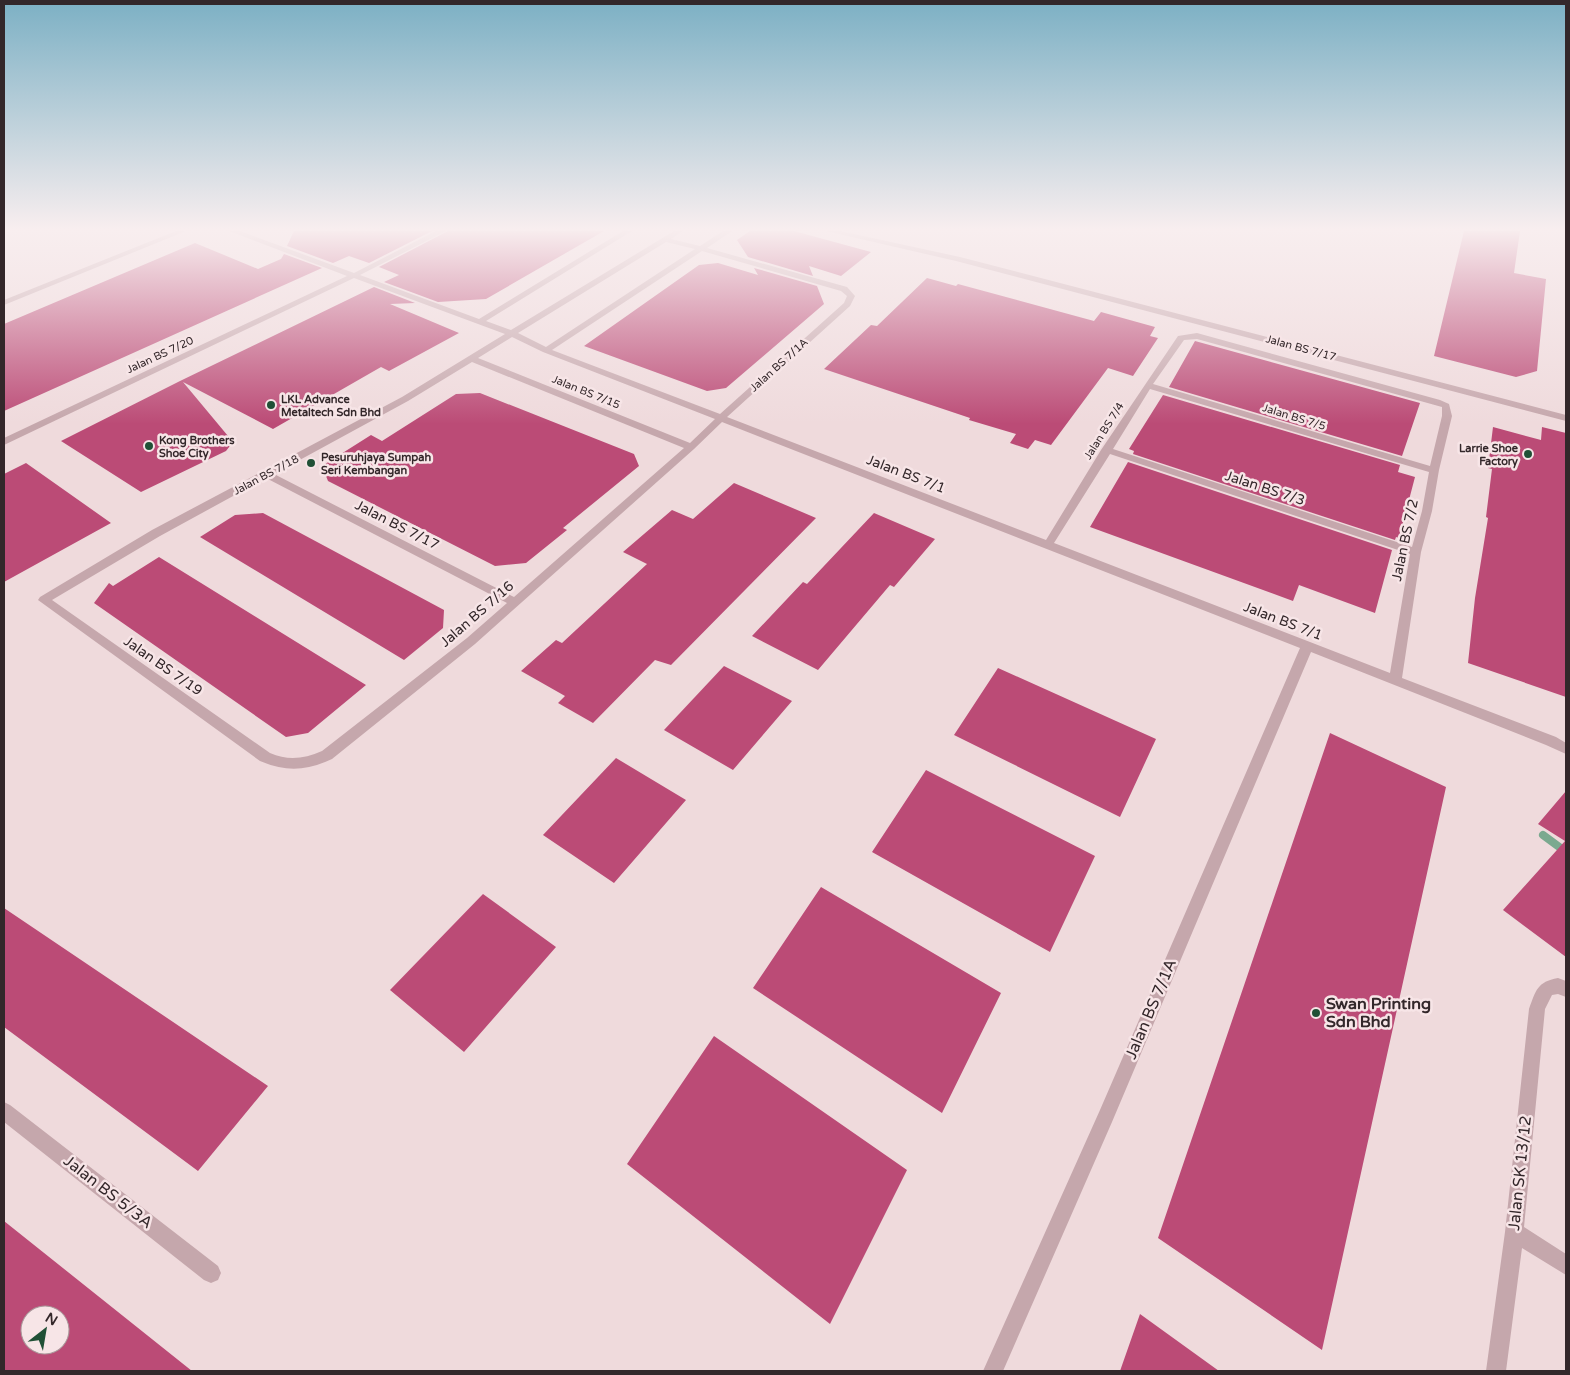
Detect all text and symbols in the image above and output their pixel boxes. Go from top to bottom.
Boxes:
street label: Jalan BS 7/17 [1264,332,1338,364]
street label: Jalan BS 7/20 [124,334,196,376]
street label: Jalan BS 7/1A [747,336,811,394]
street label: Jalan BS 7/15 [550,372,622,412]
place label: LKL Advance Metaltech Sdn Bhd [281,393,381,419]
marker: LKL Advance Metaltech Sdn Bhd [265,399,277,411]
street label: Jalan BS 7/4 [1081,400,1127,462]
street label: Jalan BS 7/5 [1261,401,1327,433]
place label: Kong Brothers Shoe City [159,434,235,461]
marker: Kong Brothers Shoe City [143,440,155,452]
place label: Larrie Shoe Factory [1459,442,1519,469]
marker: Larrie Shoe Factory [1522,448,1534,460]
place label: Pesuruhjaya Sumpah Seri Kembangan [321,451,431,478]
street label: Jalan BS 7/1 [864,451,948,497]
street label: Jalan BS 7/18 [231,452,301,498]
marker: Pesuruhjaya Sumpah Seri Kembangan [305,457,317,469]
street label: Jalan BS 7/3 [1223,467,1307,509]
street label: Jalan BS 7/17 [352,497,442,553]
street label: Jalan BS 7/2 [1388,498,1422,582]
street label: Jalan BS 7/16 [437,577,517,651]
street label: Jalan BS 7/1 [1241,598,1325,644]
street label: Jalan BS 7/19 [120,633,206,699]
street label: Jalan BS 7/1A [1121,956,1181,1062]
place label: Swan Printing Sdn Bhd [1326,994,1431,1032]
marker: Swan Printing Sdn Bhd [1310,1007,1322,1019]
street label: Jalan SK 13/12 [1504,1115,1536,1231]
street label: Jalan BS 5/3A [59,1151,157,1233]
north arrow [20,1305,70,1355]
text: N [42,1309,61,1329]

